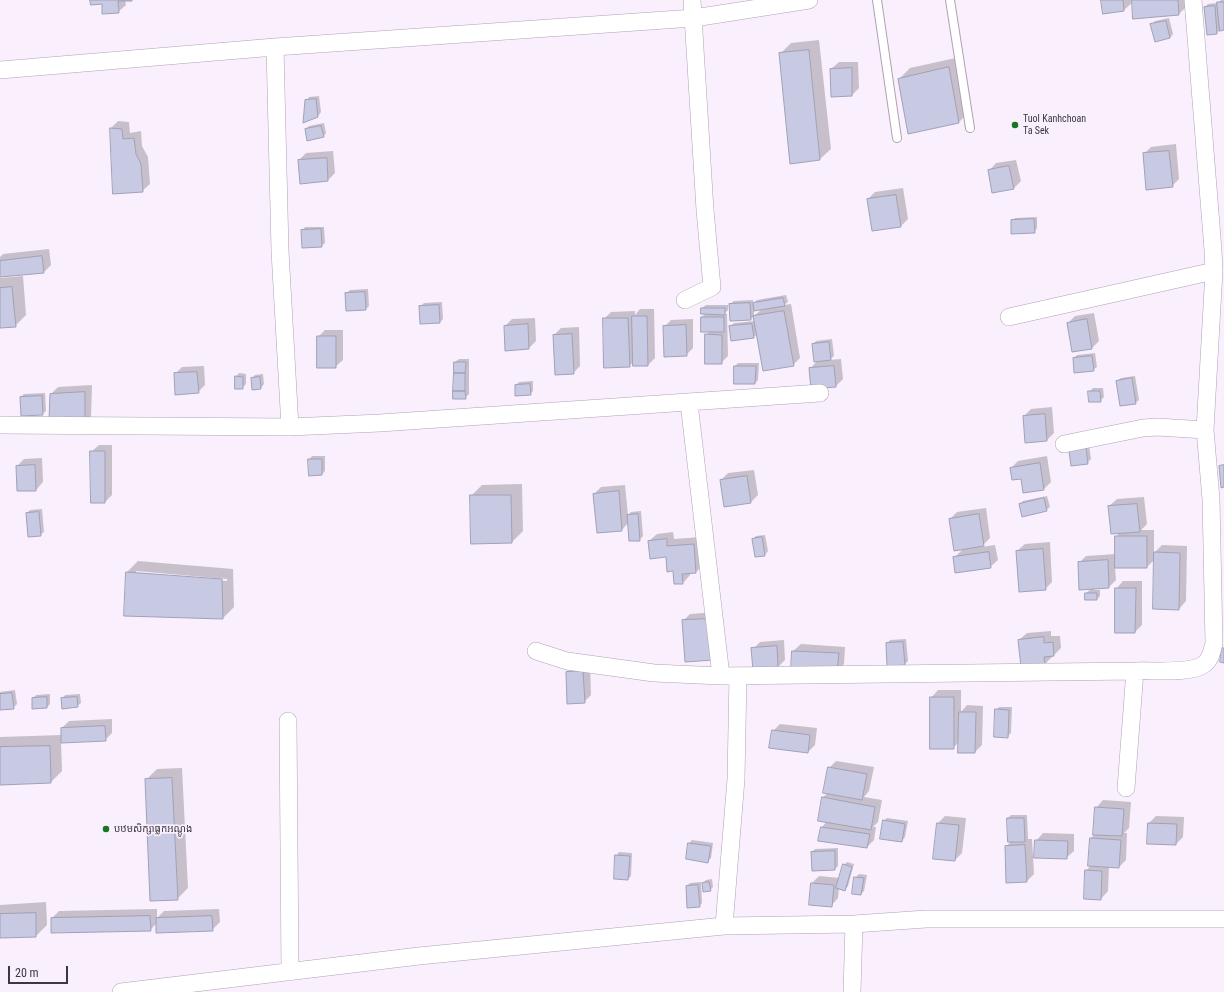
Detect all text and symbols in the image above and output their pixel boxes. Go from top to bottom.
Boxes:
place label: Tuol Kanhchoan Ta Sek [1023,113,1086,136]
marker: Tuol Kanhchoan Ta Sek [1010,120,1020,130]
place label: បឋមសិក្សាធ្លកអណ្តូង [114,823,192,835]
marker: បឋមសិក្សាធ្លកអណ្តូង [101,824,111,834]
scale bar [10,958,70,984]
text: 20 m [15,966,39,980]

